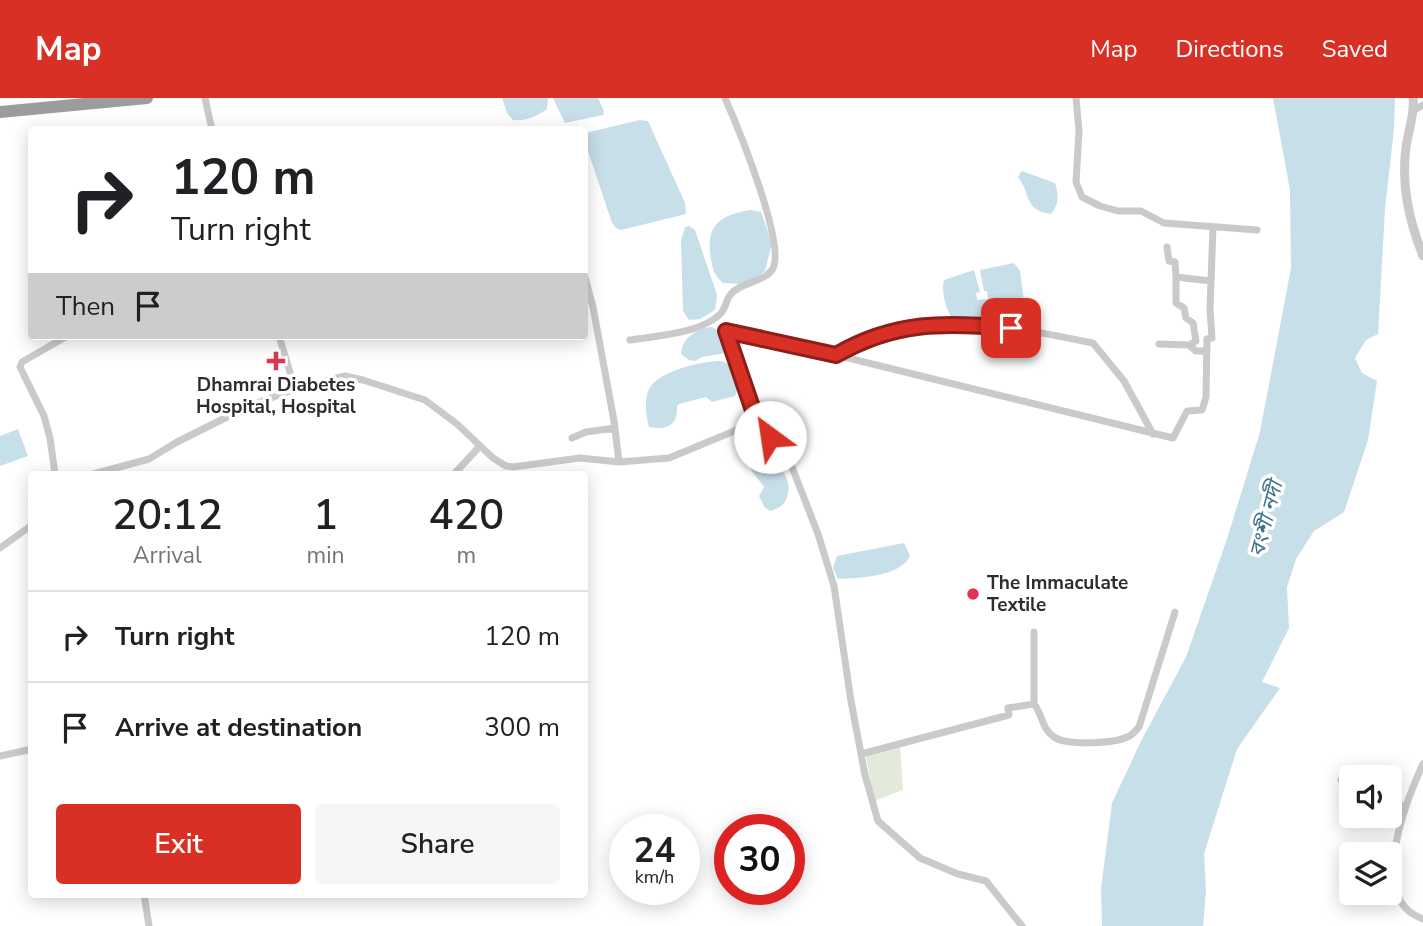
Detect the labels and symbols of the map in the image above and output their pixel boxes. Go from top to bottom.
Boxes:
pin [981,298,1041,358]
marker: Dhamrai Diabetes Hospital, Hospital [266,351,286,371]
place label: Dhamrai Diabetes Hospital, Hospital [196,372,356,420]
position arrow [733,400,807,474]
water label: বংশী নদী [1243,474,1291,560]
place label: The Immaculate Textile [987,570,1128,618]
marker: The Immaculate Textile [965,586,981,602]
speed limit sign: 30 [714,814,805,905]

